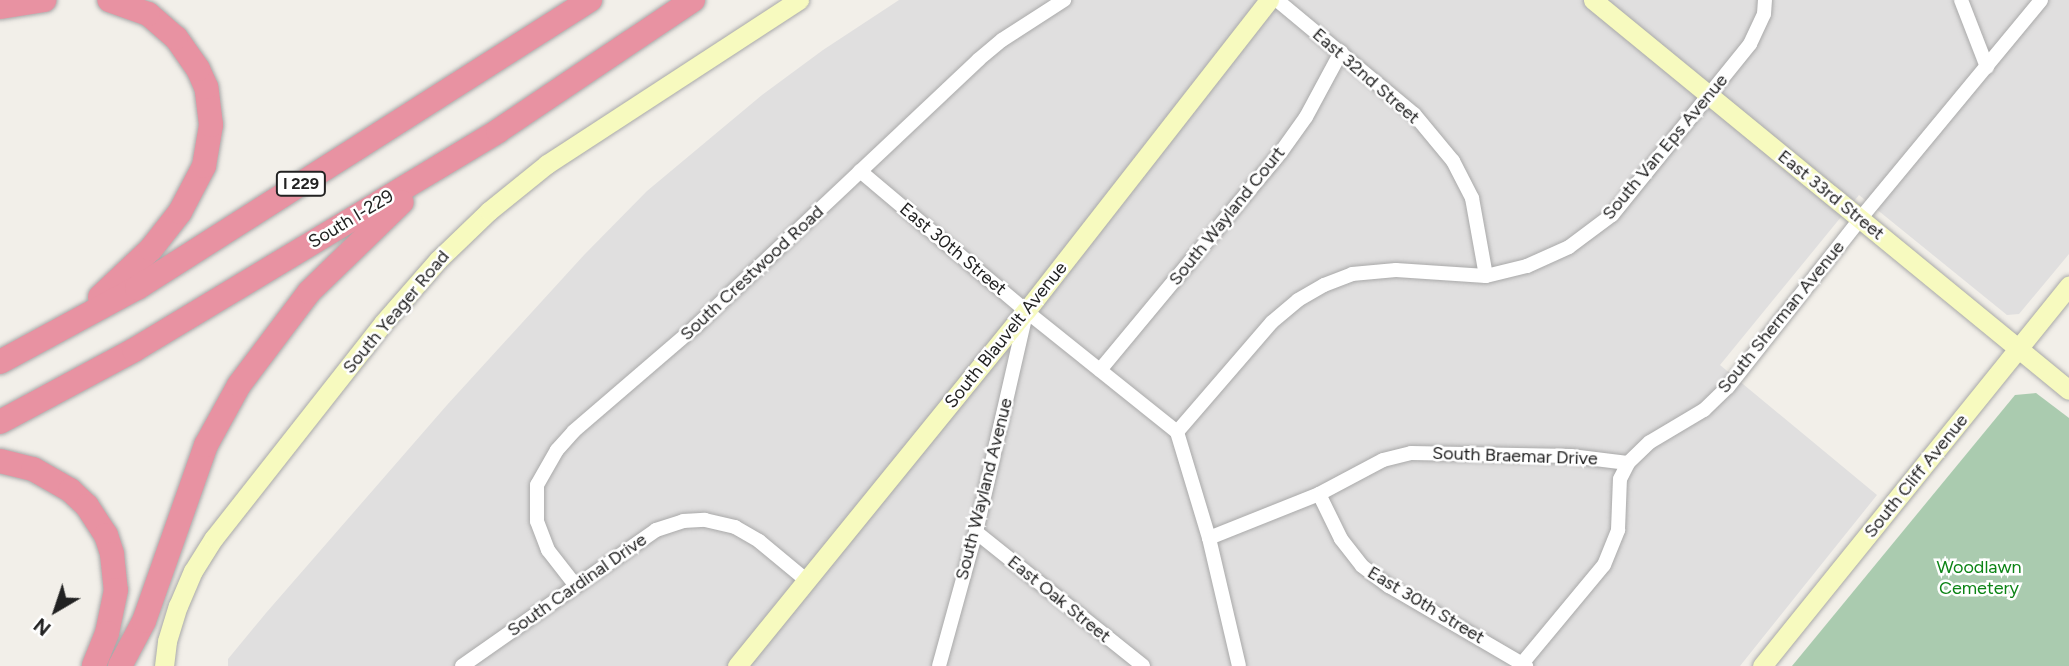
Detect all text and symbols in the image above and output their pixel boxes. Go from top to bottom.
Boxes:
street label: East 32nd Street [1308,24,1424,128]
street label: South Van Eps Avenue [1598,70,1732,224]
street label: South Wayland Court [1164,142,1290,290]
street label: East 33rd Street [1773,146,1889,244]
road number: I 229 [275,172,327,196]
street label: South I-229 [304,185,398,253]
street label: East 30th Street [895,198,1011,300]
street label: South Crestwood Road [676,201,828,345]
street label: South Sherman Avenue [1713,236,1849,398]
street label: South Yeager Road [338,246,454,378]
street label: South Blauvelt Avenue [940,257,1072,413]
street label: South Wayland Avenue [951,396,1017,582]
street label: South Cliff Avenue [1860,410,1972,542]
street label: South Braemar Drive [1432,442,1598,470]
street label: South Cardinal Drive [503,529,651,641]
street label: East Oak Street [1003,551,1115,647]
park label: Woodlawn Cemetery [1936,557,2022,600]
street label: East 30th Street [1364,562,1488,648]
north arrow [21,575,91,645]
text: N [30,613,55,640]

